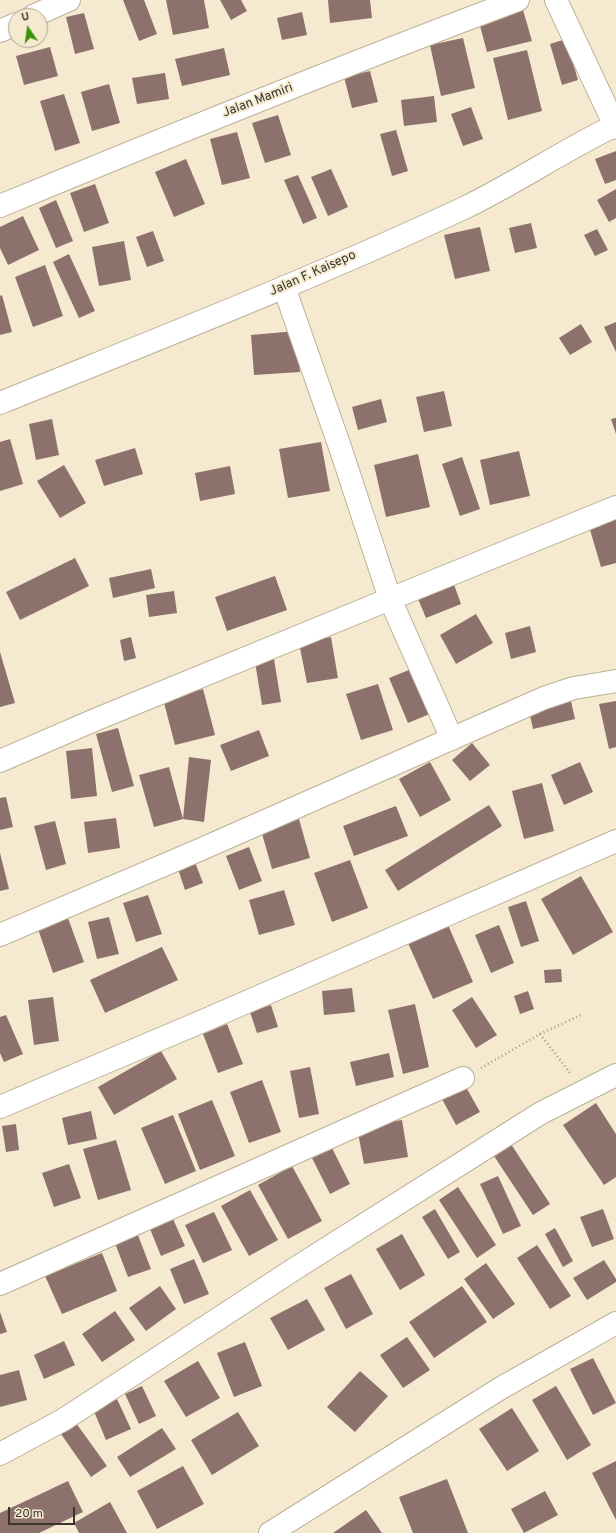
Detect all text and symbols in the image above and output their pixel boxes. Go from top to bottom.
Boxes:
north arrow [8,8,48,48]
text: U [20,10,31,25]
street label: Jalan Mamiri [220,80,296,122]
street label: Jalan F. Kaisepo [267,248,359,300]
scale bar [10,1499,77,1525]
text: 20 m [15,1506,43,1522]

